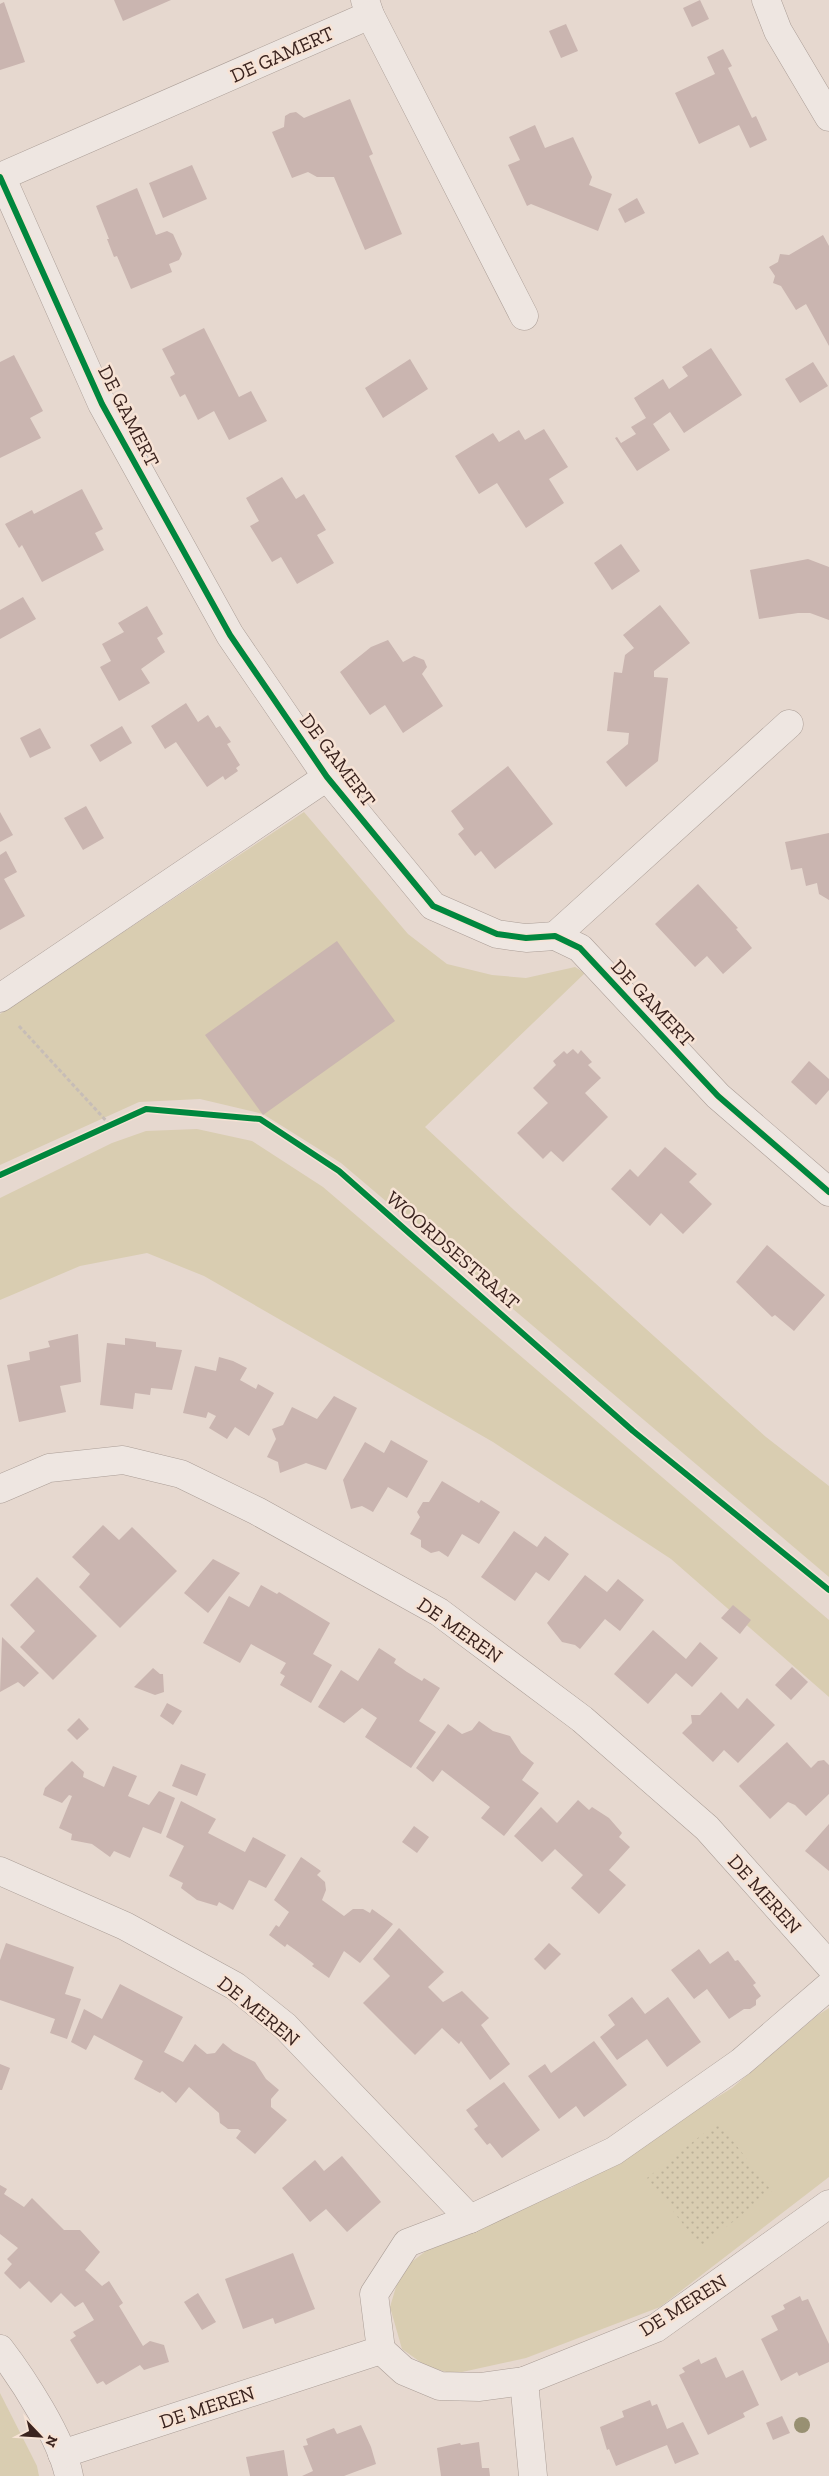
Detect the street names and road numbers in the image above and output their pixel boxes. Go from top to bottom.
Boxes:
street label: DE GAMERT [227,21,337,87]
street label: DE GAMERT [93,361,165,471]
street label: DE GAMERT [295,709,381,811]
street label: DE GAMERT [606,954,700,1052]
street label: WOORDSESTRAAT [381,1186,525,1314]
street label: DE MEREN [413,1592,507,1668]
street label: DE MEREN [723,1849,807,1939]
street label: DE MEREN [213,1971,305,2051]
street label: DE MEREN [635,2269,731,2341]
street label: DE MEREN [156,2380,258,2434]

